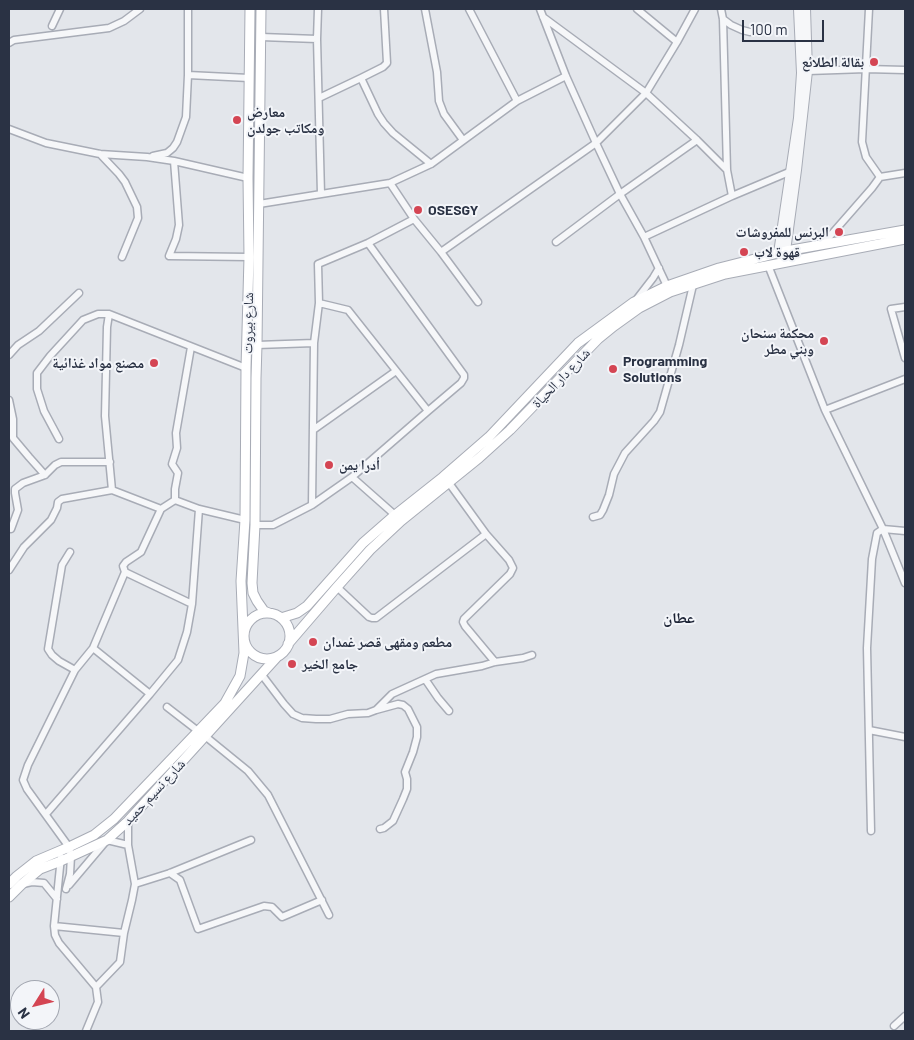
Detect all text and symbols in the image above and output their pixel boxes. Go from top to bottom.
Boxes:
scale bar [744,10,826,42]
text: 100 m [750,20,788,38]
place label: بقالة الطلائع [802,54,864,70]
marker: بقالة الطلائع [868,56,880,68]
place label: معارض ومكاتب جولدن [247,104,324,136]
marker: معارض ومكاتب جولدن [231,114,243,126]
place label: OSESGY [428,202,478,218]
marker: OSESGY [412,204,424,216]
place label: البرنس للمفروشات [736,224,829,240]
marker: البرنس للمفروشات [833,226,845,238]
place label: قهوة لاب [754,244,800,260]
marker: قهوة لاب [738,246,750,258]
street label: شارع بيروت [239,292,257,354]
place label: محكمة سنحان وبني مطر [741,325,814,358]
marker: محكمة سنحان وبني مطر [818,335,830,347]
street label: شارع دار الحياة [528,345,594,411]
place label: Programming Solutions [623,353,707,386]
place label: مصنع مواد غذائية [52,355,144,371]
marker: مصنع مواد غذائية [148,357,160,369]
marker: Programming Solutions [607,363,619,375]
place label: أدرا يمن [339,457,380,473]
marker: أدرا يمن [323,459,335,471]
district label: عطان [663,609,695,627]
place label: مطعم ومقهى قصر غمدان [323,634,452,650]
marker: مطعم ومقهى قصر غمدان [307,636,319,648]
place label: جامع الخير [302,656,358,672]
marker: جامع الخير [286,658,298,670]
street label: شارع نسيم حميد [119,756,189,828]
north arrow [10,980,60,1030]
text: N [14,1005,33,1022]

